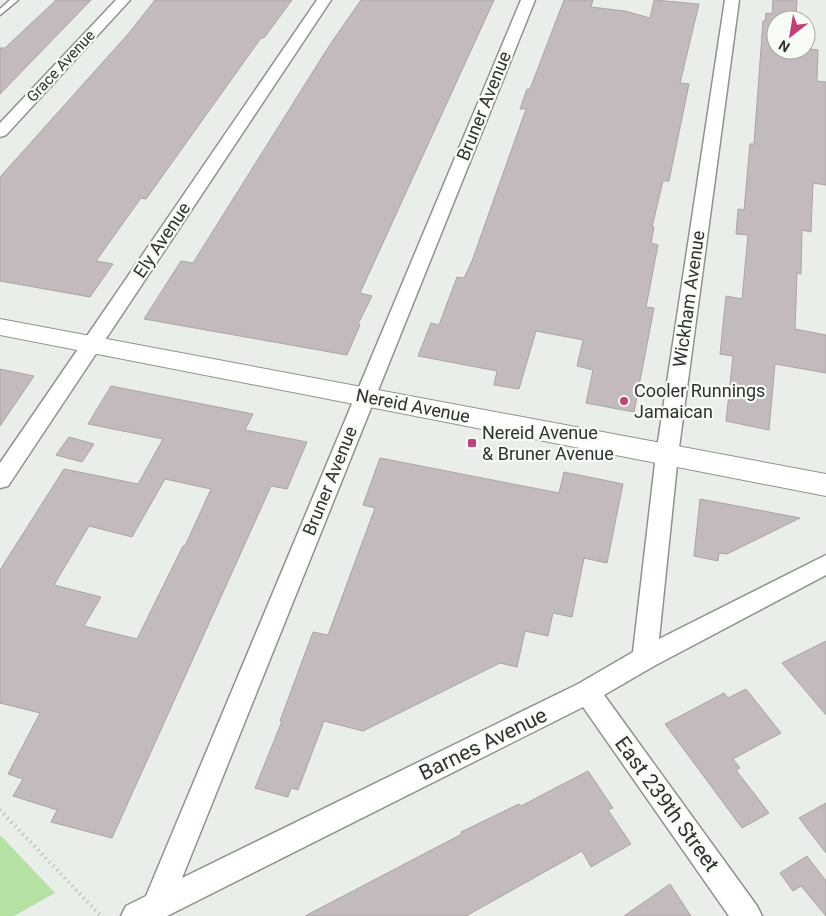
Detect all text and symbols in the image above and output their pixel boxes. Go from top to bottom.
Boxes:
north arrow [766,10,816,60]
street label: Grace Avenue [23,26,99,106]
text: N [776,37,793,56]
street label: Bruner Avenue [452,48,515,164]
street label: Ely Avenue [129,198,194,281]
street label: Wickham Avenue [669,229,708,369]
place label: Cooler Runnings Jamaican [634,380,765,422]
street label: Nereid Avenue [354,384,472,427]
marker: Cooler Runnings Jamaican [618,395,630,407]
place label: Nereid Avenue & Bruner Avenue [482,422,614,464]
street label: Bruner Avenue [298,423,361,539]
marker: Nereid Avenue & Bruner Avenue [466,437,478,449]
street label: Barnes Avenue [415,703,551,785]
street label: East 239th Street [610,732,724,876]

